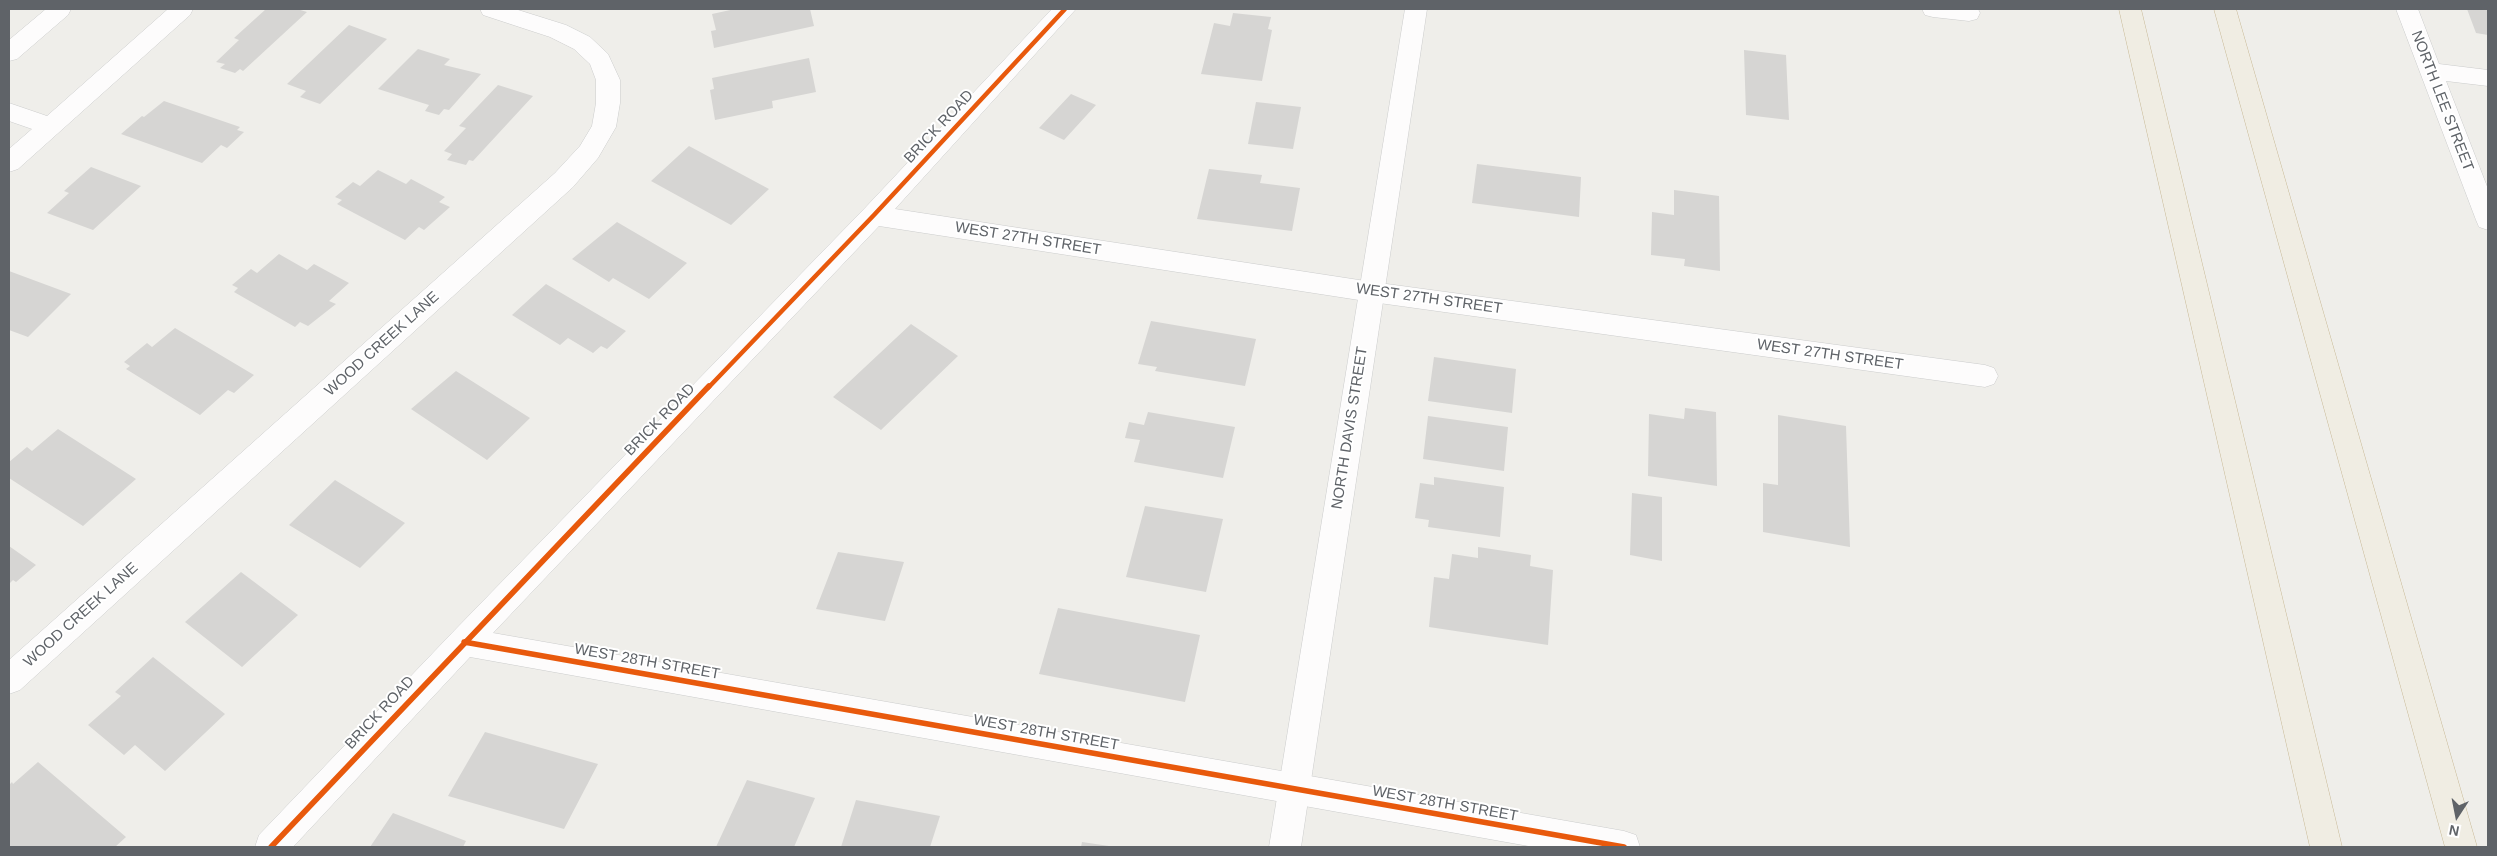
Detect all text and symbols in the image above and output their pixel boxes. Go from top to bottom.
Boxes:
street label: NORTH LEE STREET [2407,28,2477,174]
street label: BRICK ROAD [901,87,977,167]
street label: WEST 27TH STREET [954,219,1102,259]
street label: WEST 27TH STREET [1355,280,1503,318]
street label: WOOD CREEK LANE [321,288,443,400]
street label: WEST 27TH STREET [1756,336,1904,374]
street label: NORTH DAVIS STREET [1328,345,1372,511]
street label: BRICK ROAD [621,380,699,460]
street label: WOOD CREEK LANE [20,559,142,671]
street label: WEST 28TH STREET [573,640,721,684]
street label: BRICK ROAD [342,673,418,753]
street label: WEST 28TH STREET [972,711,1120,755]
street label: WEST 28TH STREET [1371,782,1519,826]
north arrow [2432,791,2482,841]
text: N [2448,822,2461,840]

